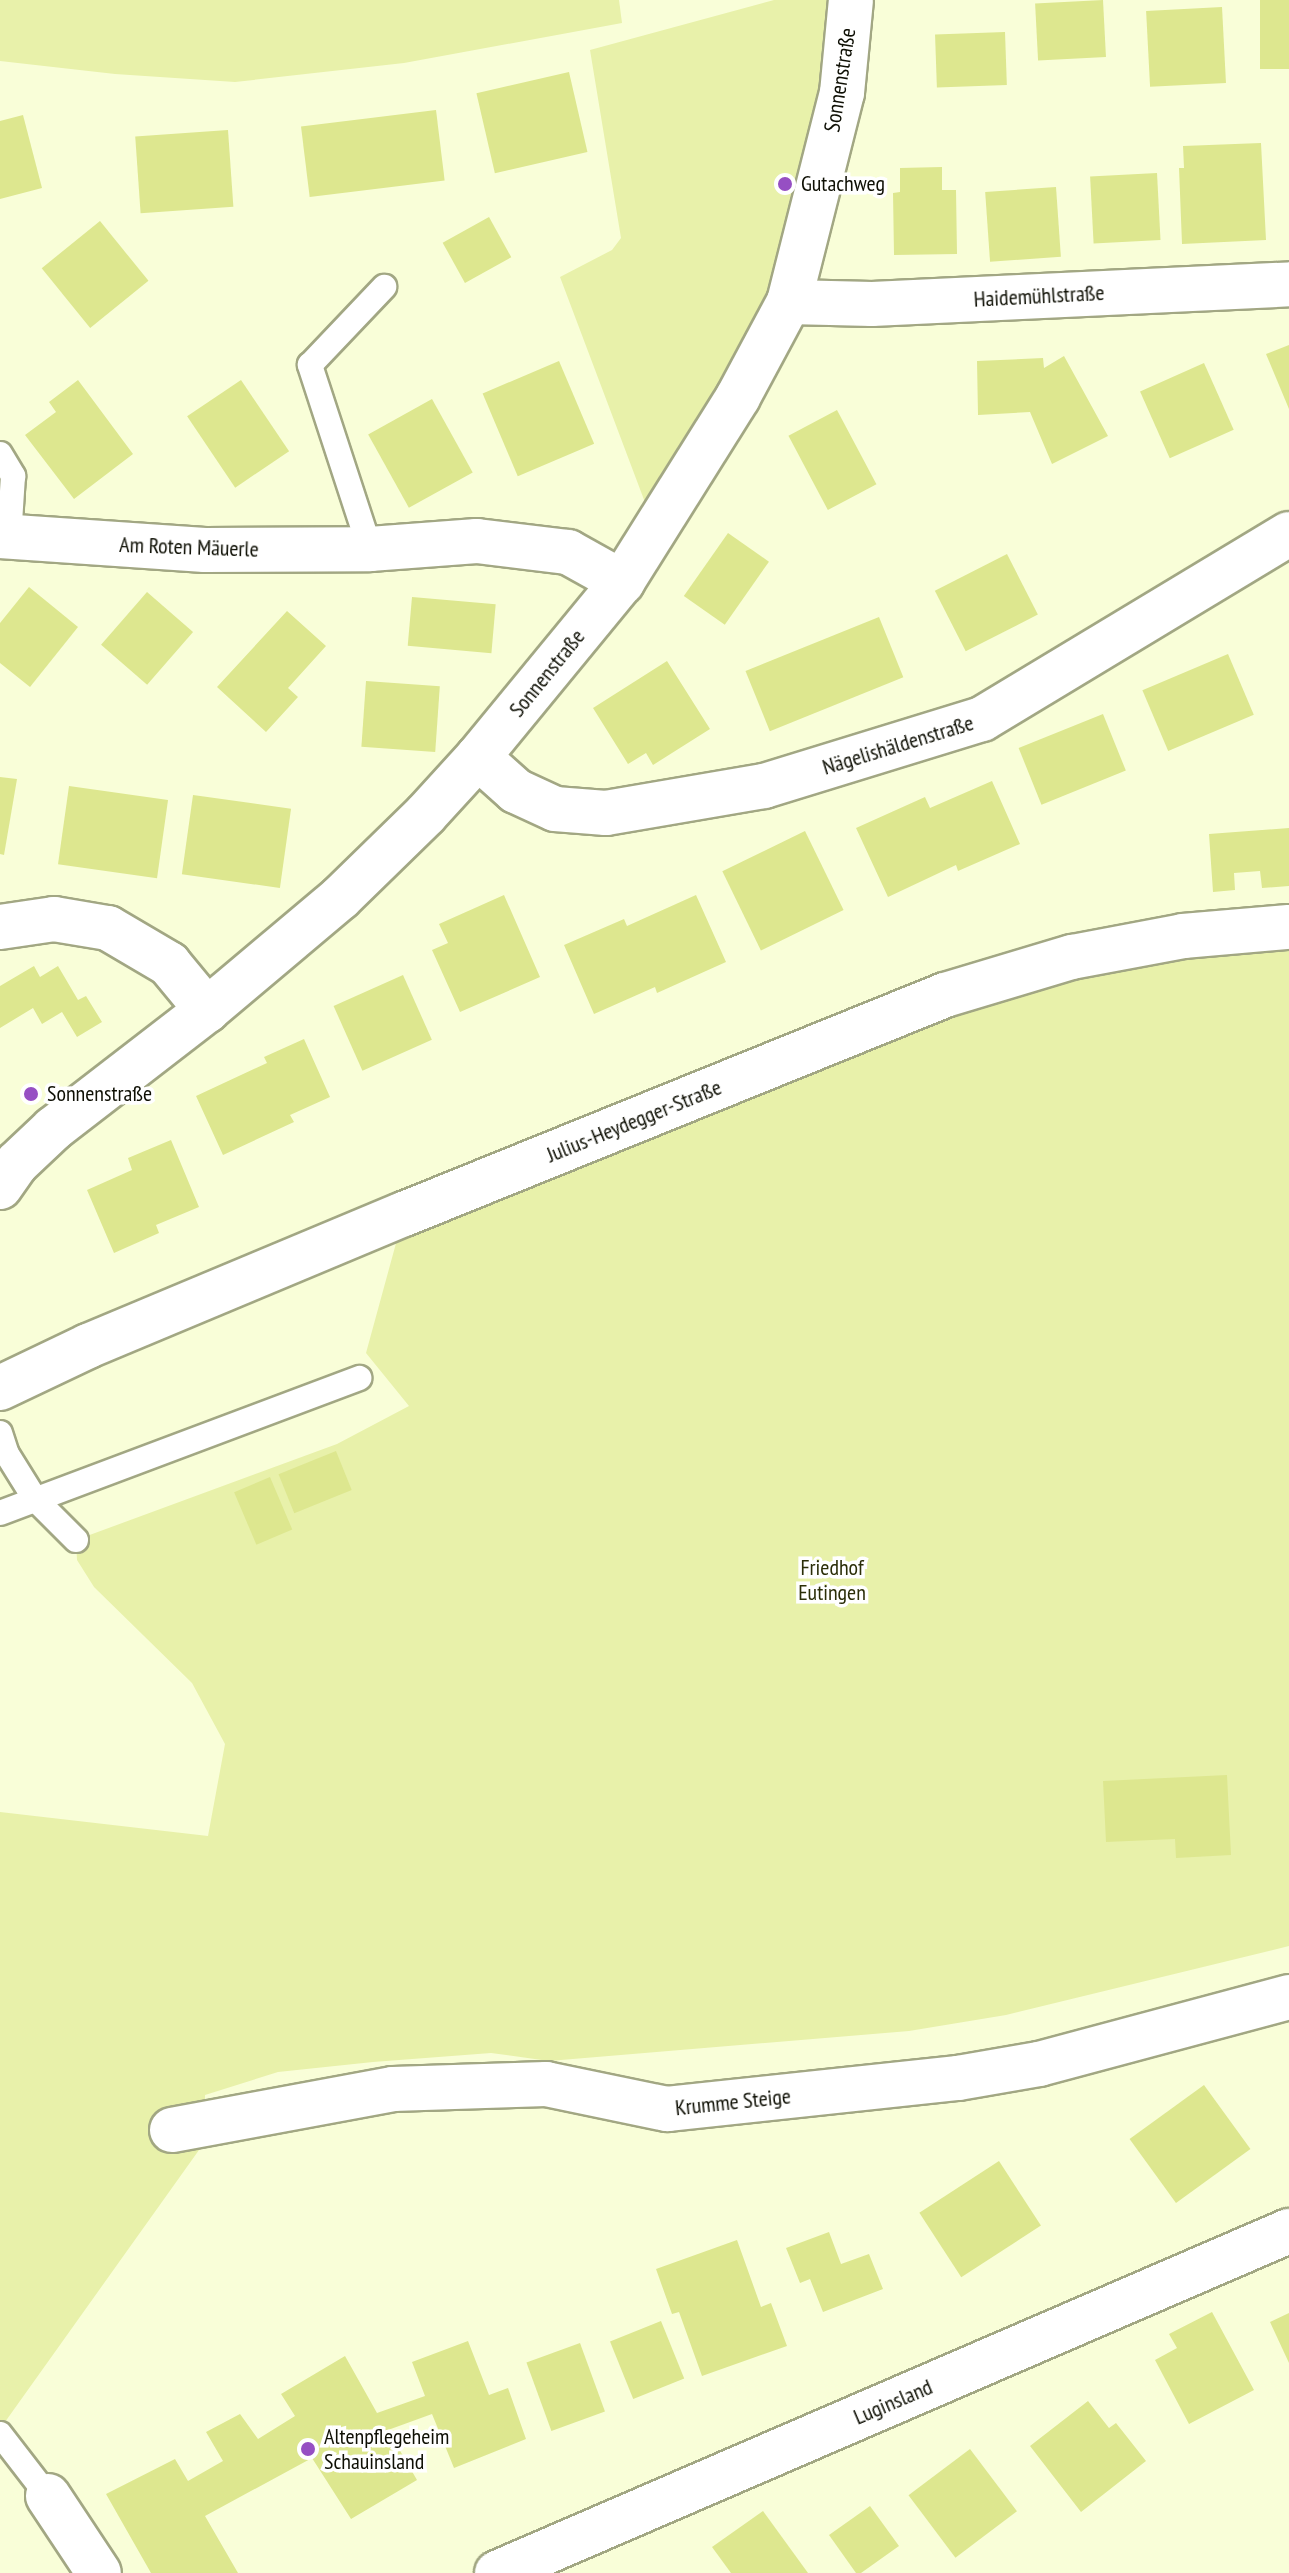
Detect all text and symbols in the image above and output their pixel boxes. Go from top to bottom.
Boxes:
street label: Sonnenstraße [819,26,861,134]
place label: Gutachweg [801,171,885,197]
marker: Gutachweg [776,175,794,193]
street label: Haidemühlstraße [973,279,1105,313]
street label: Am Roten Mäuerle [119,531,259,563]
street label: Sonnenstraße [504,624,590,722]
street label: Nägelishäldenstraße [819,709,977,781]
street label: Julius-Heydegger-Straße [543,1074,725,1168]
place label: Sonnenstraße [47,1081,152,1107]
marker: Sonnenstraße [22,1085,40,1103]
park label: Friedhof Eutingen [798,1554,866,1606]
street label: Krumme Steige [674,2083,792,2121]
street label: Luginsland [850,2374,936,2430]
place label: Altenpflegeheim Schauinsland [324,2423,449,2474]
marker: Altenpflegeheim Schauinsland [299,2440,317,2458]

